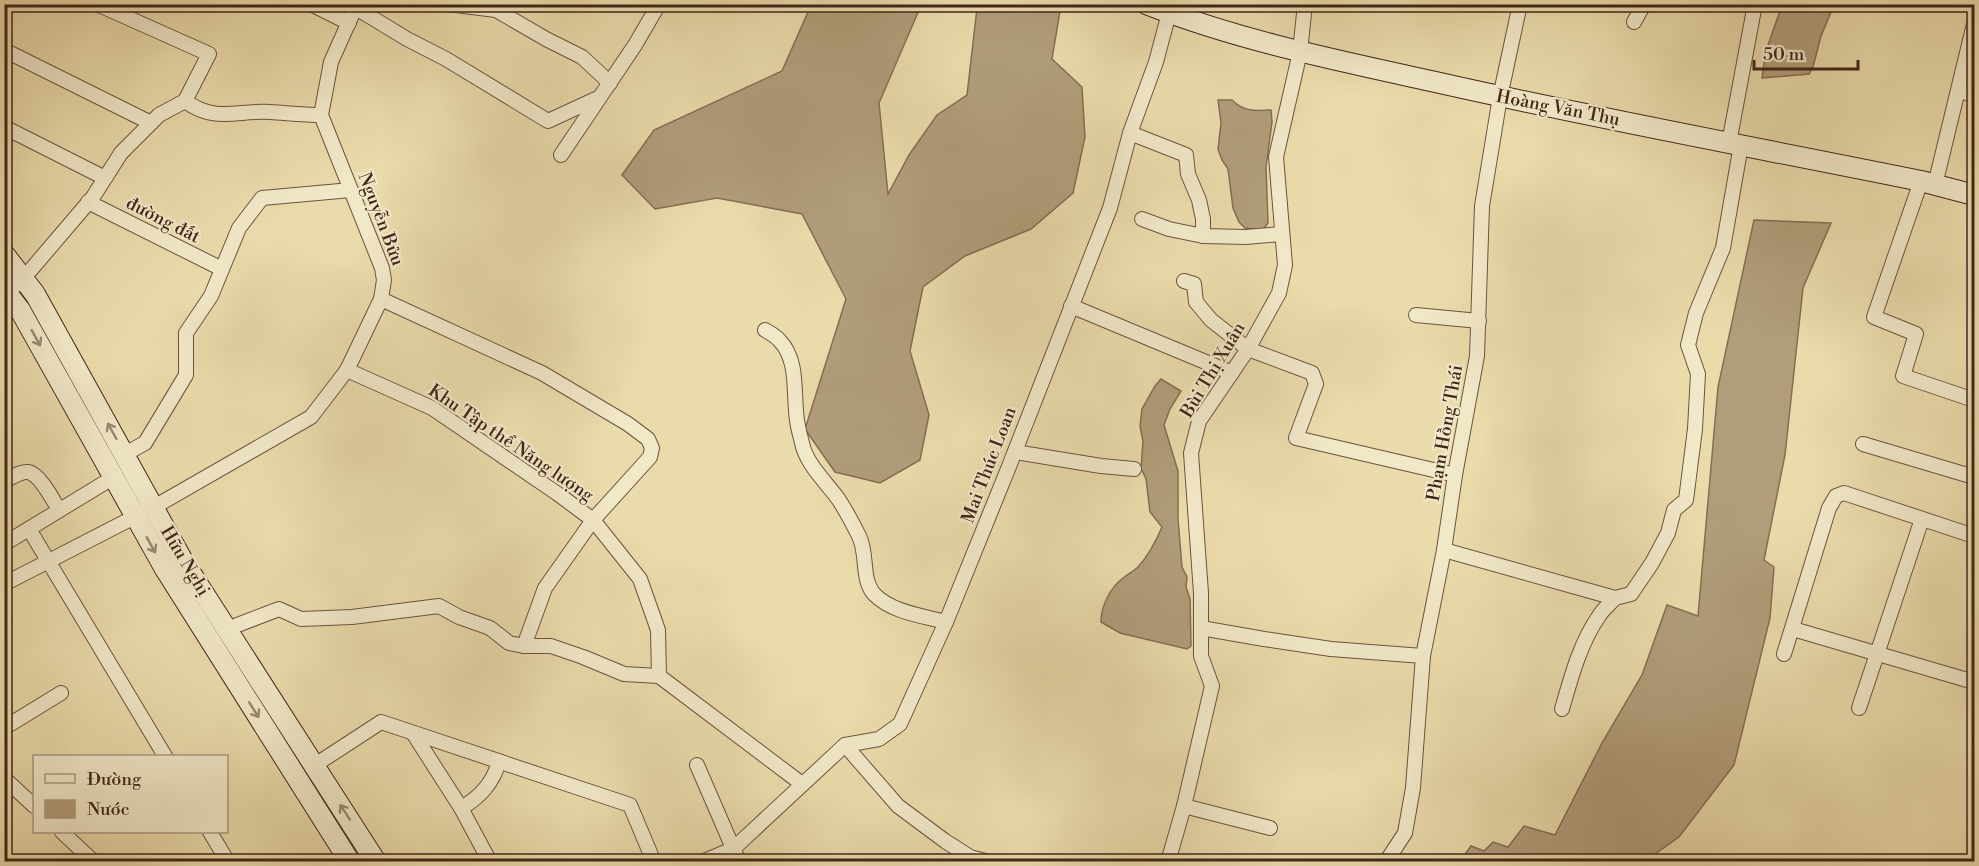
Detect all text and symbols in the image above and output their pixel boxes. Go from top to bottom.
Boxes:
scale bar [1754,33,1858,71]
text: 50 m [1763,43,1805,66]
street label: Hoàng Văn Thụ [1494,85,1623,131]
street label: Nguyễn Bửu [353,169,410,270]
street label: đường đất [122,192,204,249]
street label: Bùi Thị Xuân [1175,318,1251,423]
one-way arrow [30,329,42,346]
street label: Phạm Hồng Thái [1422,363,1468,503]
street label: Khu Tập thể Năng lượng [424,379,599,507]
street label: Mai Thúc Loan [956,403,1022,526]
one-way arrow [106,423,118,440]
street label: Hữu Nghị [155,522,215,600]
one-way arrow [146,536,158,553]
one-way arrow [248,702,261,719]
legend [33,755,228,833]
text: Đường [87,768,142,791]
text: Nước [87,798,130,821]
one-way arrow [339,804,351,821]

